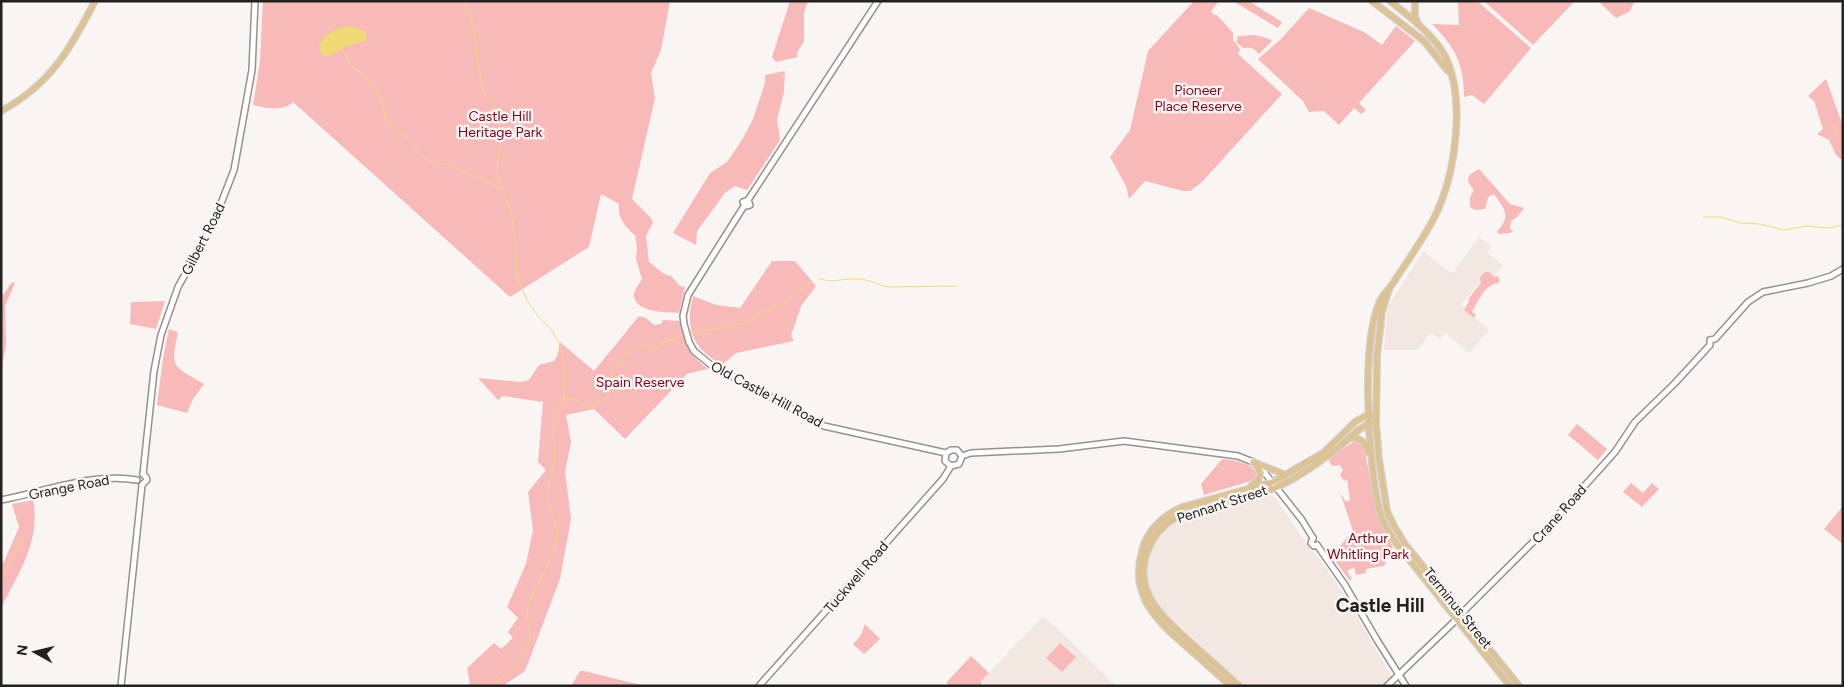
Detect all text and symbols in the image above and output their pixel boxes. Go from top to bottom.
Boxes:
park label: Pioneer Place Reserve [1154,82,1242,115]
park label: Castle Hill Heritage Park [458,108,542,141]
street label: Gilbert Road [178,200,229,278]
street label: Old Castle Hill Road [708,358,826,431]
park label: Spain Reserve [596,374,685,391]
street label: Grange Road [27,471,111,504]
street label: Crane Road [1529,481,1590,547]
street label: Pennant Street [1175,482,1270,527]
park label: Arthur Whitling Park [1327,530,1409,563]
street label: Tuckwell Road [821,538,892,617]
street label: Terminus Street [1420,564,1495,652]
district label: Castle Hill [1336,594,1424,617]
north arrow [10,627,60,677]
text: N [13,644,32,657]

